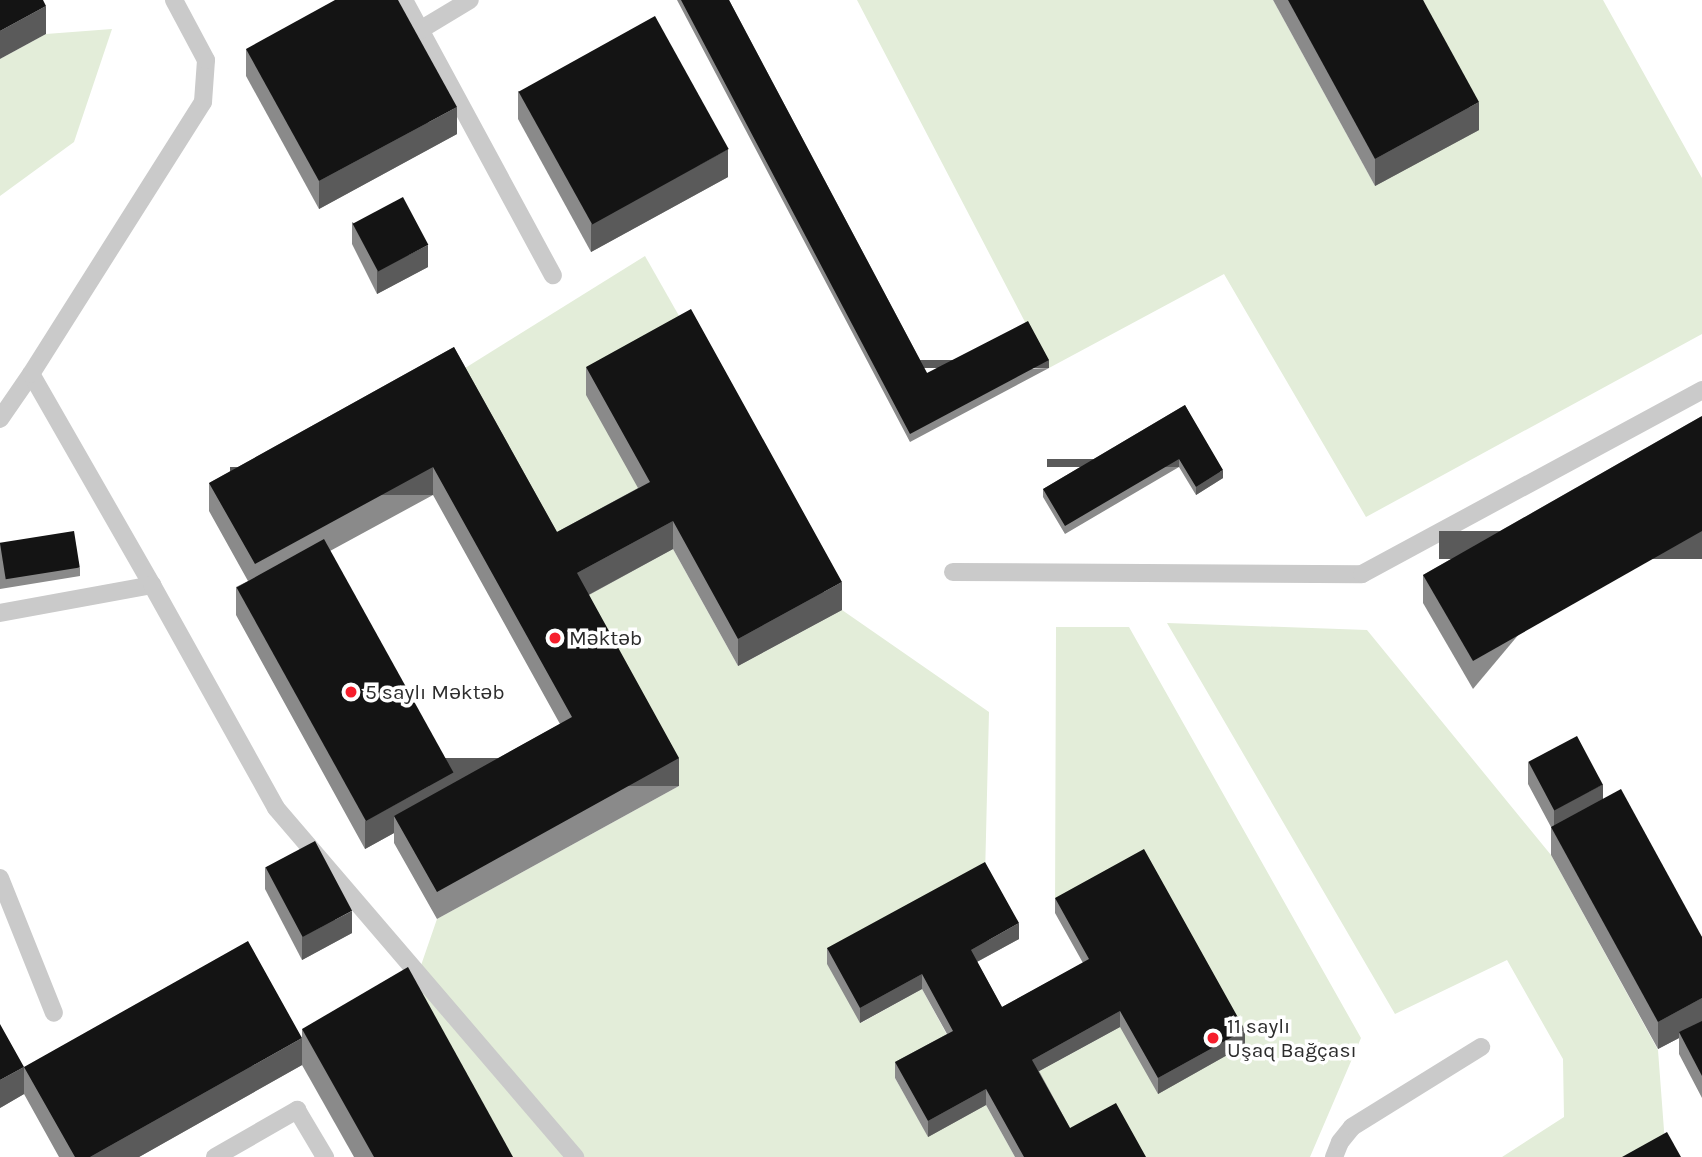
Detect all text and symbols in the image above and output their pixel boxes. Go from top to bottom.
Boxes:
place label: Məktəb [569,625,642,651]
marker: Məktəb [547,630,563,646]
place label: 5 saylı Məktəb [365,679,505,705]
marker: 5 saylı Məktəb [343,684,359,700]
place label: 11 saylı Uşaq Bağçası [1227,1013,1357,1063]
marker: 11 saylı Uşaq Bağçası [1205,1030,1221,1046]

